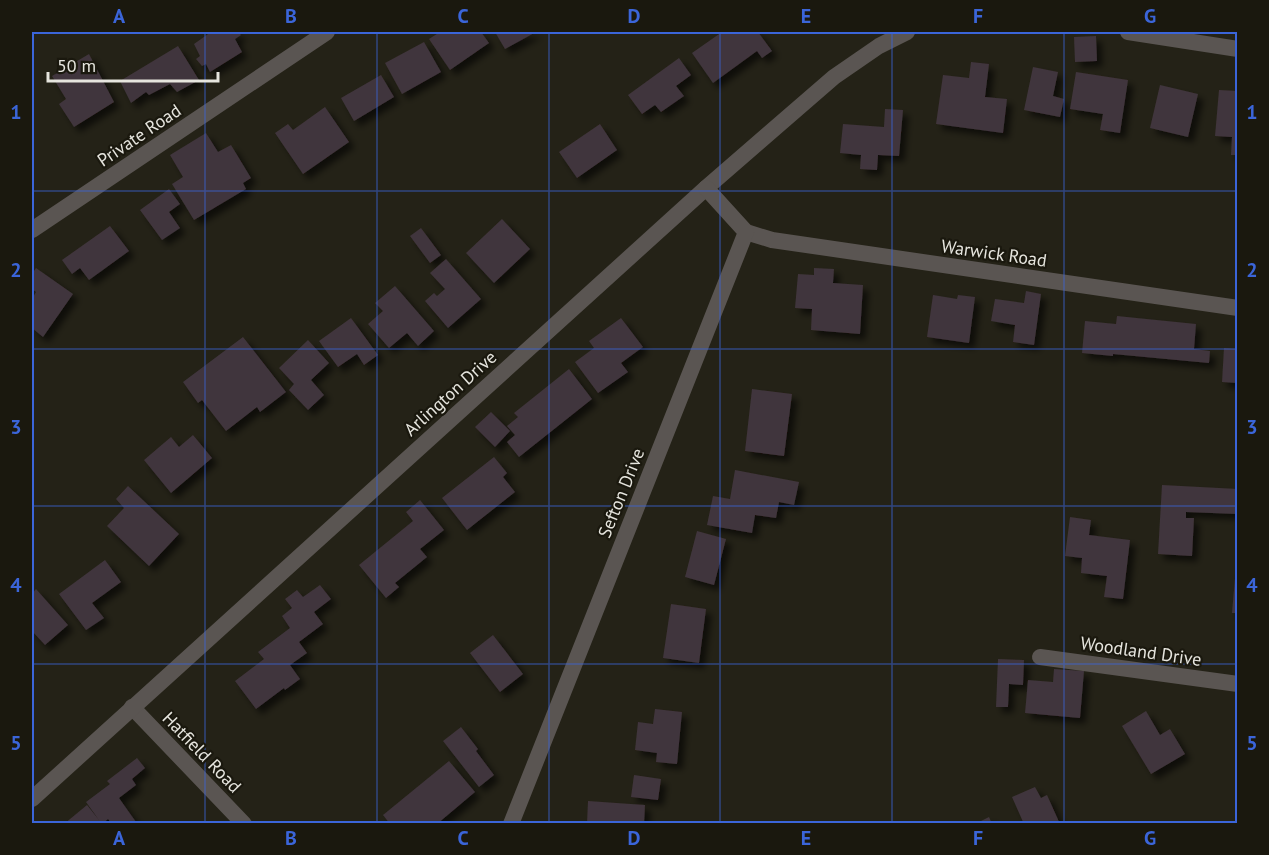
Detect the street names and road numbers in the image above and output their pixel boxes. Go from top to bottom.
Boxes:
street label: Private Road [93,99,185,171]
street label: Warwick Road [940,234,1048,272]
street label: Arlington Drive [399,345,501,441]
street label: Sefton Drive [593,445,649,541]
street label: Woodland Drive [1079,631,1203,671]
street label: Hatfield Road [158,707,246,797]

